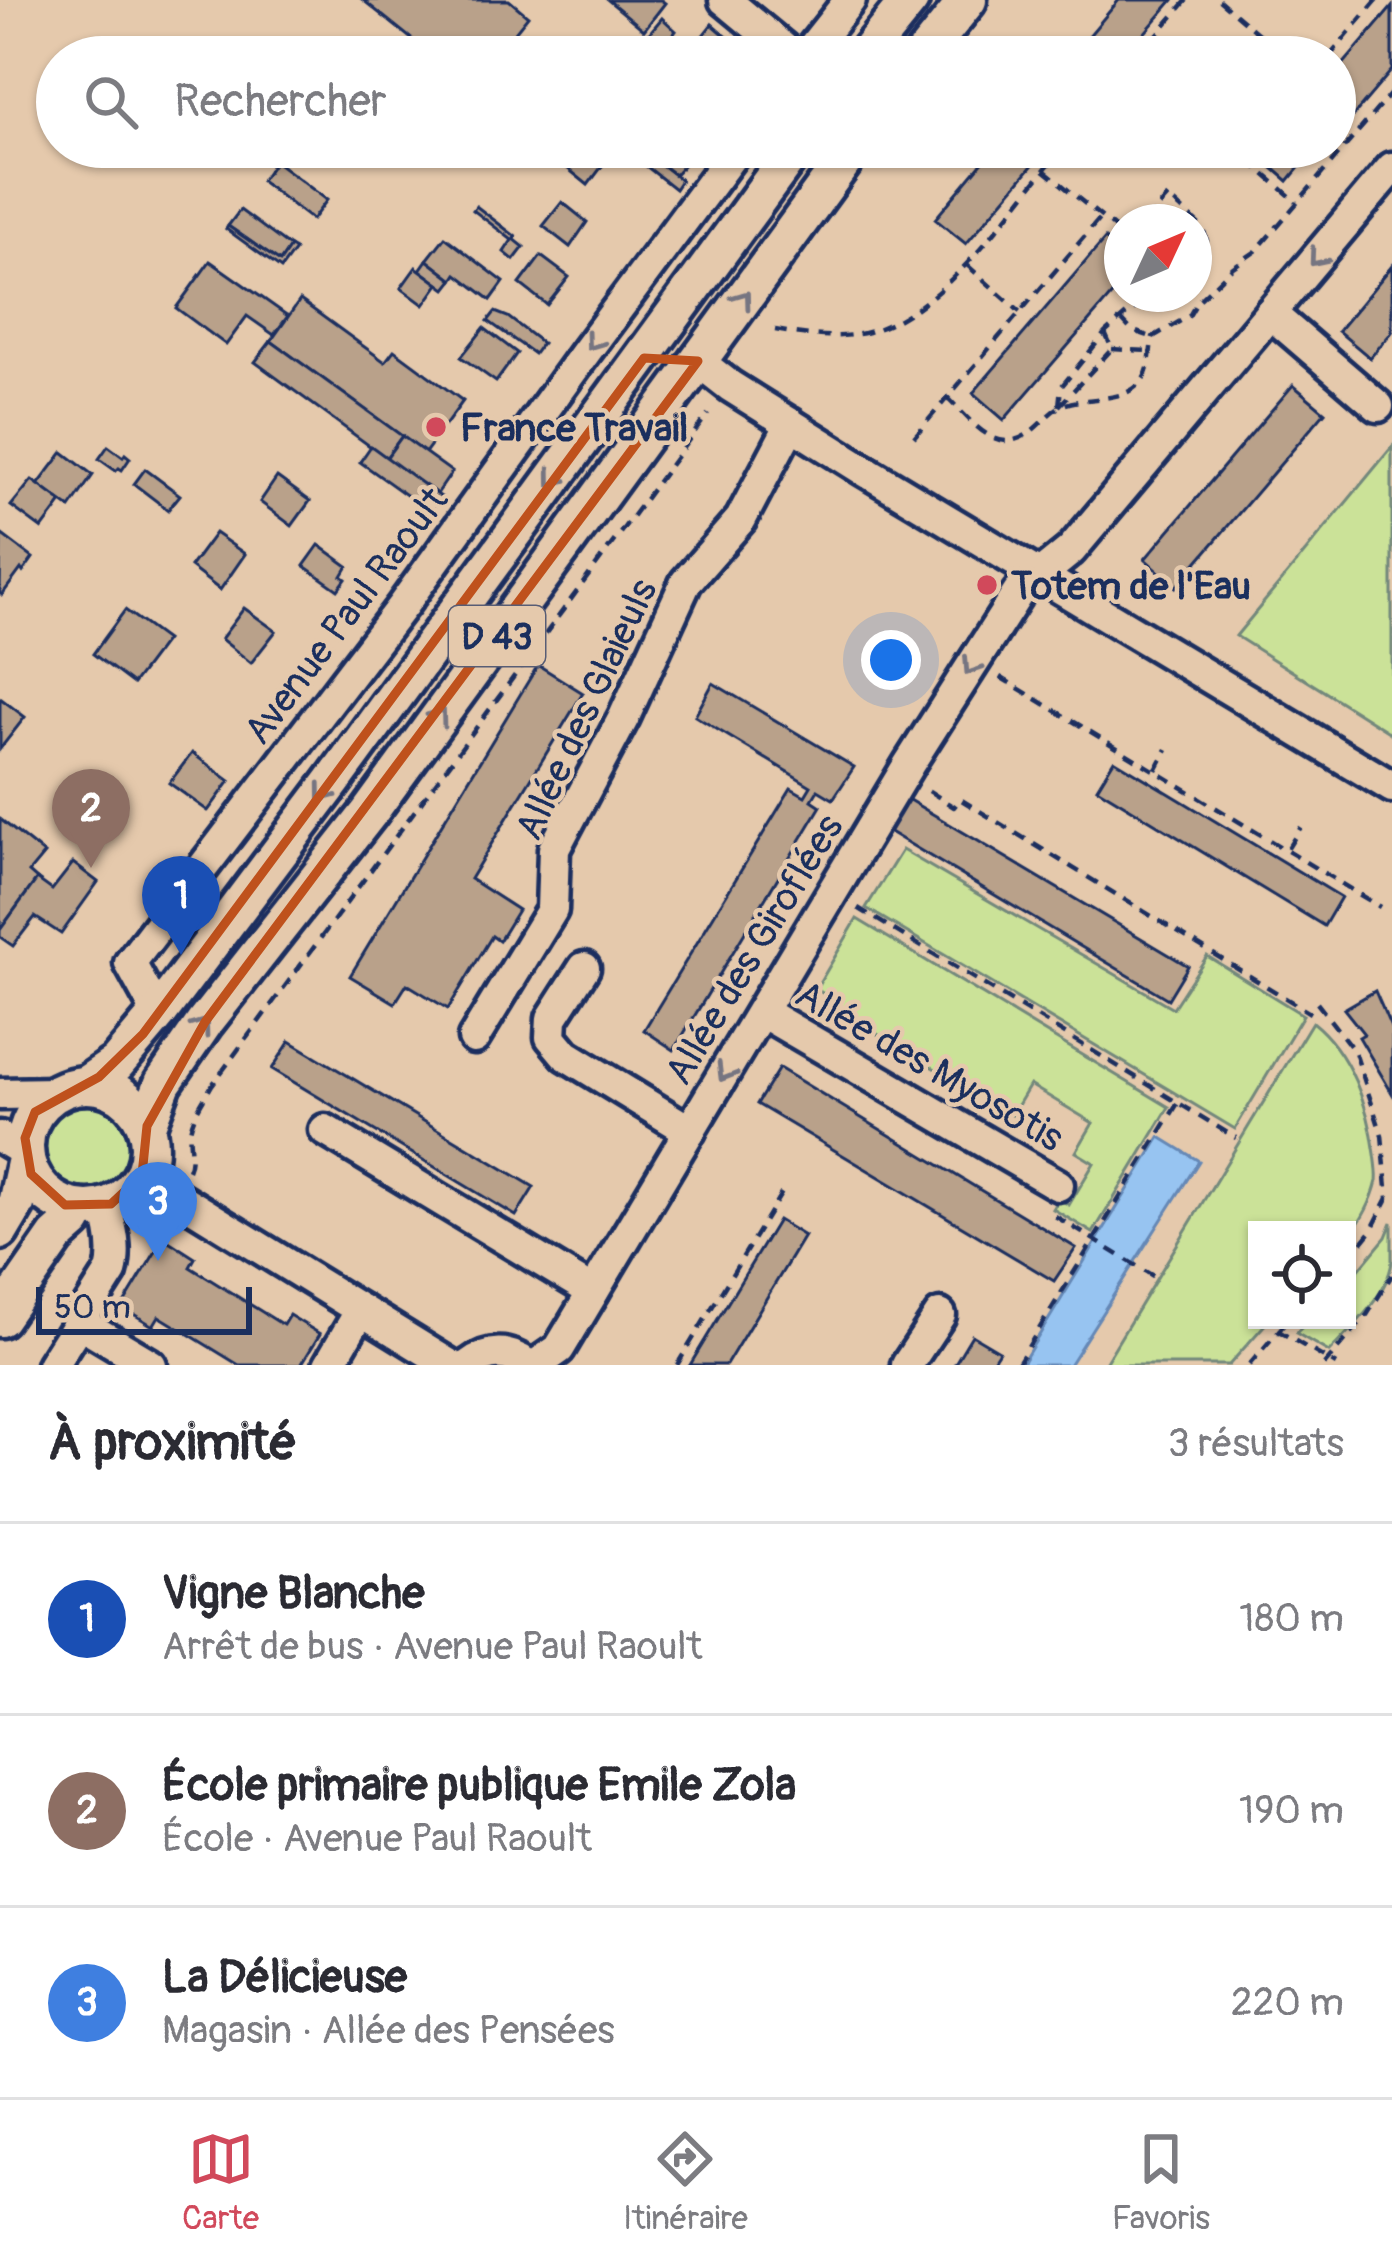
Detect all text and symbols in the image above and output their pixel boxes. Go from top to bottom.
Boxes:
search box [36,36,1356,168]
icon: search [78,69,144,135]
text: Rechercher [174,74,387,130]
north arrow [1104,204,1212,312]
one-way arrow [1309,244,1331,266]
one-way arrow [729,290,751,312]
one-way arrow [585,329,607,350]
place label: France Travail [460,404,688,453]
marker: France Travail [423,414,449,440]
one-way arrow [546,466,568,487]
street label: Avenue Paul Raoult [234,477,459,754]
place label: Totem de l'Eau [1011,562,1251,611]
street label: Allée des Glaieuls [504,571,668,848]
marker: Totem de l'Eau [974,572,1000,598]
road number: D 43 [449,606,545,666]
your location [861,630,921,690]
one-way arrow [963,654,985,676]
one-way arrow [424,708,446,729]
pin: 2 [52,769,130,868]
one-way arrow [316,781,338,802]
street label: Allée des Giroflées [654,806,854,1094]
pin: 1 [142,856,220,955]
street label: Allée des Myosotis [787,970,1072,1163]
one-way arrow [188,1018,210,1039]
one-way arrow [717,1060,740,1082]
pin: 3 [119,1162,197,1261]
map controls [1248,1221,1356,1329]
button: locate [1248,1221,1356,1329]
scale bar [36,1281,252,1334]
text: 50 m [54,1287,131,1328]
text: À proximité [48,1411,297,1475]
text: 3 résultats [1168,1419,1344,1468]
text: Vigne Blanche [162,1566,424,1622]
text: 1 [79,1594,95,1643]
text: 180 m [1239,1594,1344,1643]
text: Arrêt de bus · Avenue Paul Raoult [162,1622,702,1671]
text: École primaire publique Emile Zola [162,1758,796,1814]
text: 2 [76,1786,98,1835]
text: 190 m [1239,1786,1344,1835]
text: École · Avenue Paul Raoult [162,1814,592,1863]
text: La Délicieuse [162,1950,407,2006]
text: 3 [76,1978,98,2027]
text: 220 m [1231,1978,1344,2027]
text: Magasin · Allée des Pensées [162,2006,615,2055]
tab: Carte [182,2126,259,2239]
tab: Itinéraire [623,2126,748,2239]
tab: Favoris [1112,2126,1210,2239]

